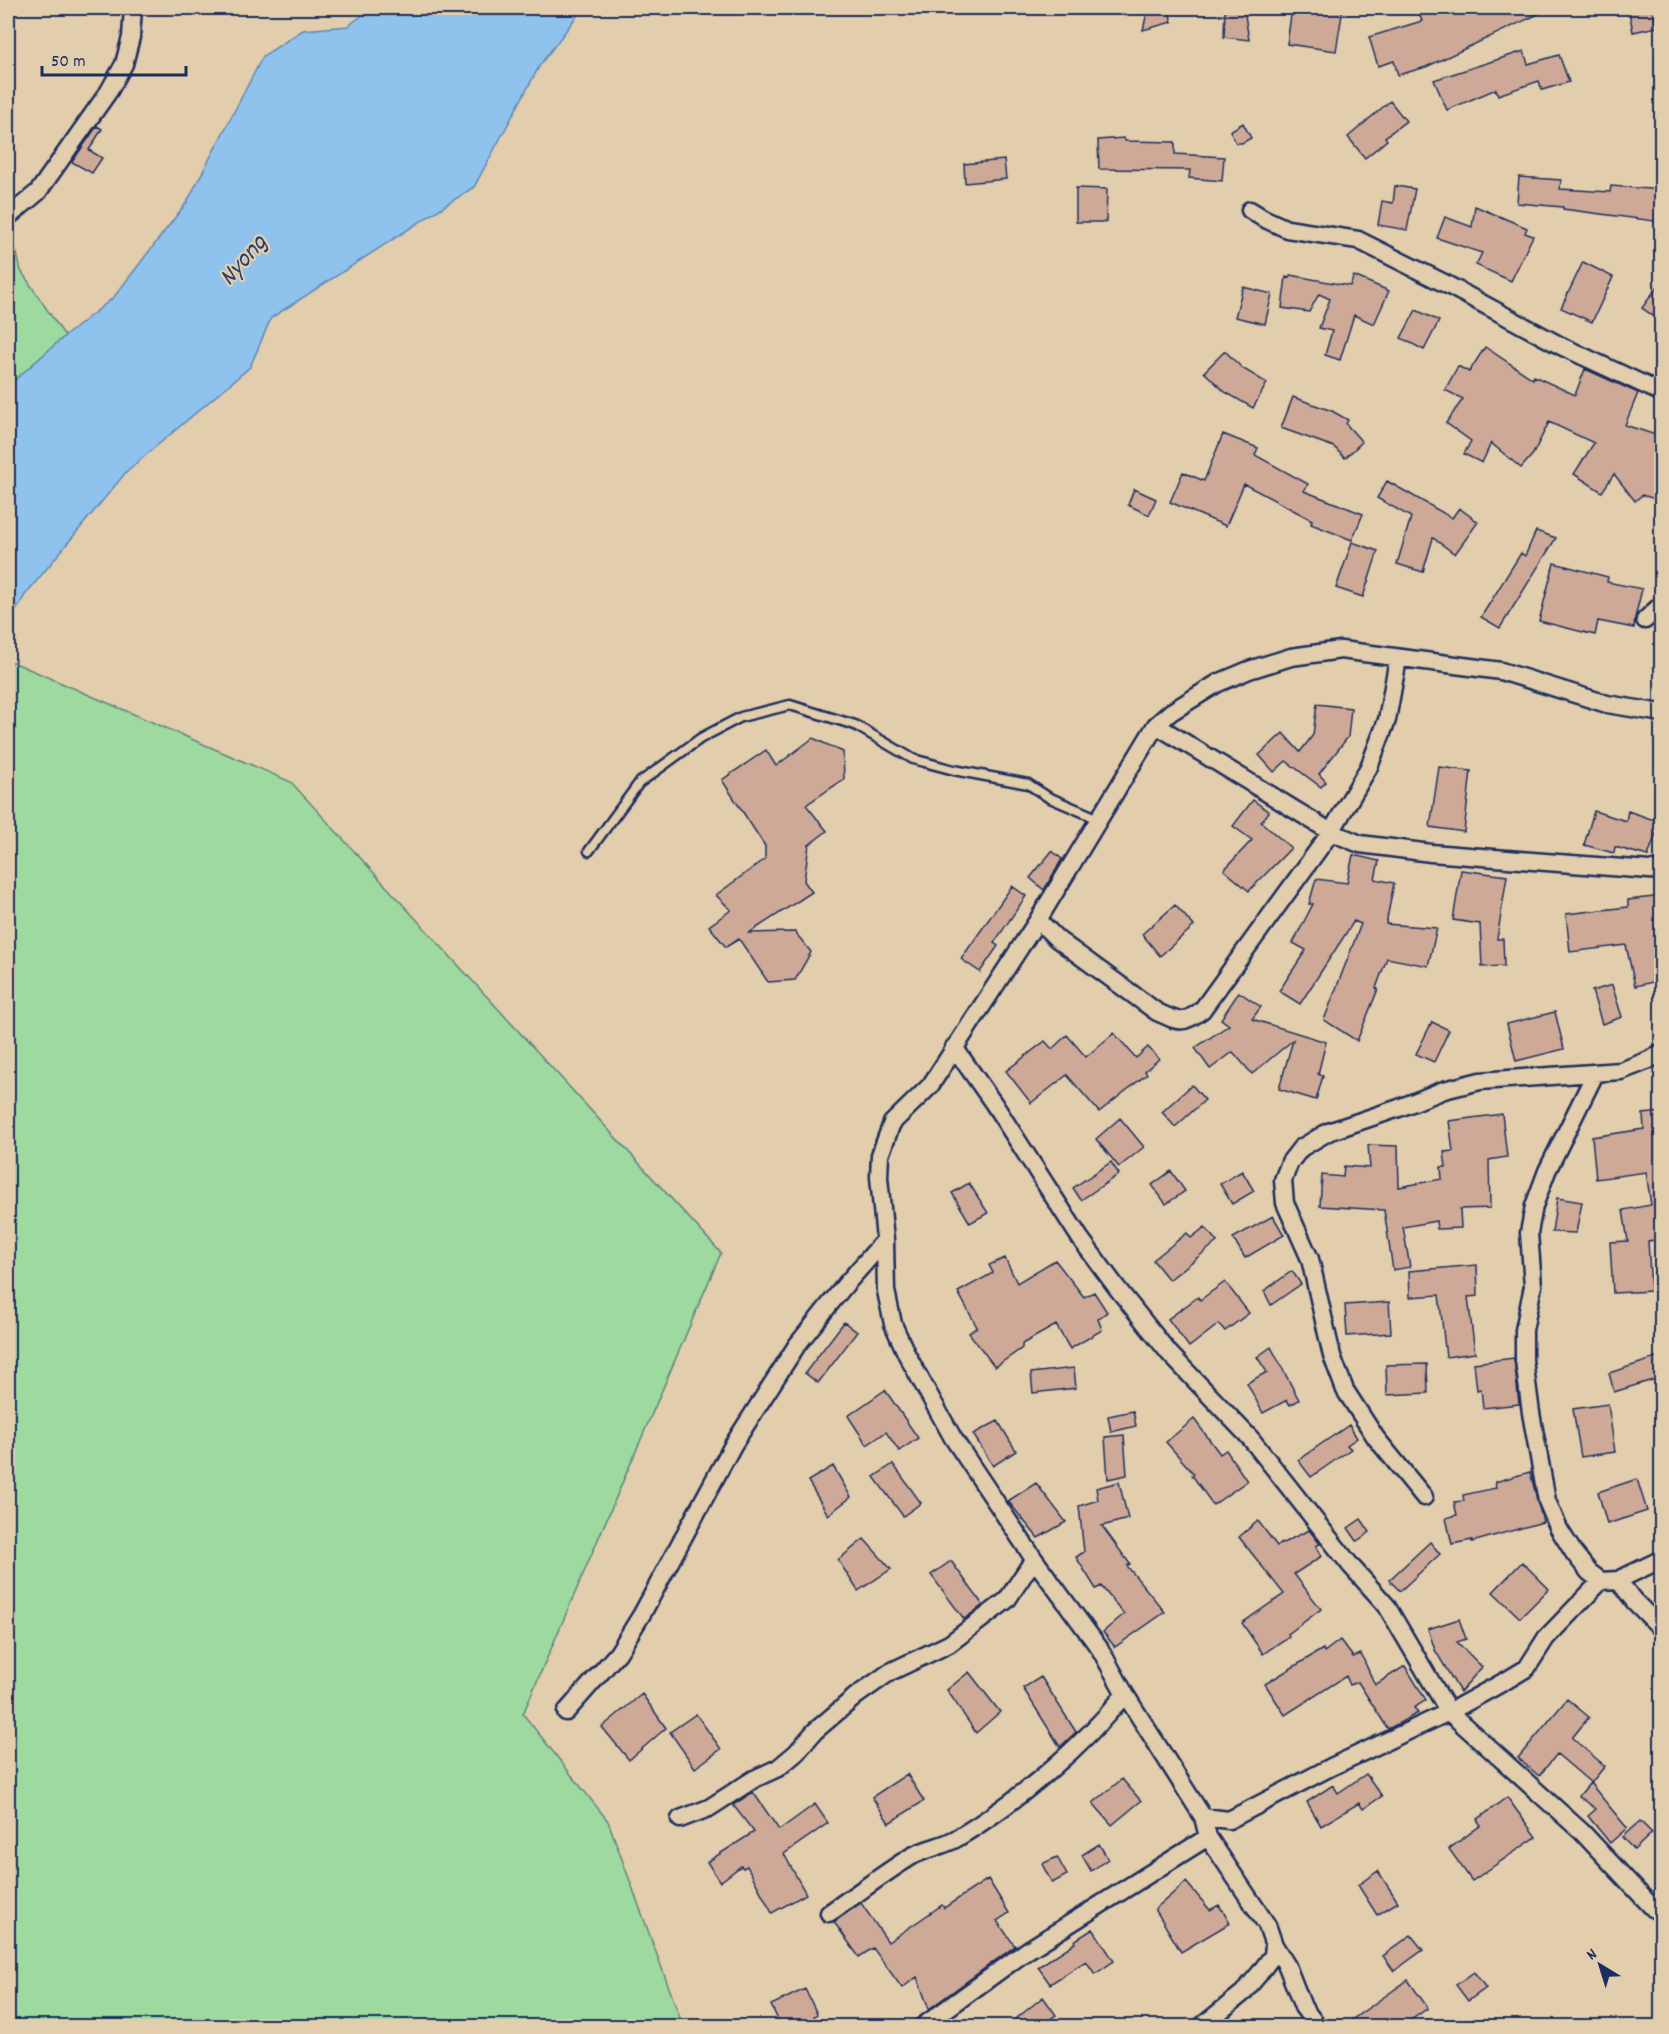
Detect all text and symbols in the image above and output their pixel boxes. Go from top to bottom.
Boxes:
scale bar [42,39,186,77]
text: 50 m [51,50,86,75]
water label: Nyong [211,226,278,295]
north arrow [1570,1935,1630,1995]
text: N [1582,1944,1603,1967]

